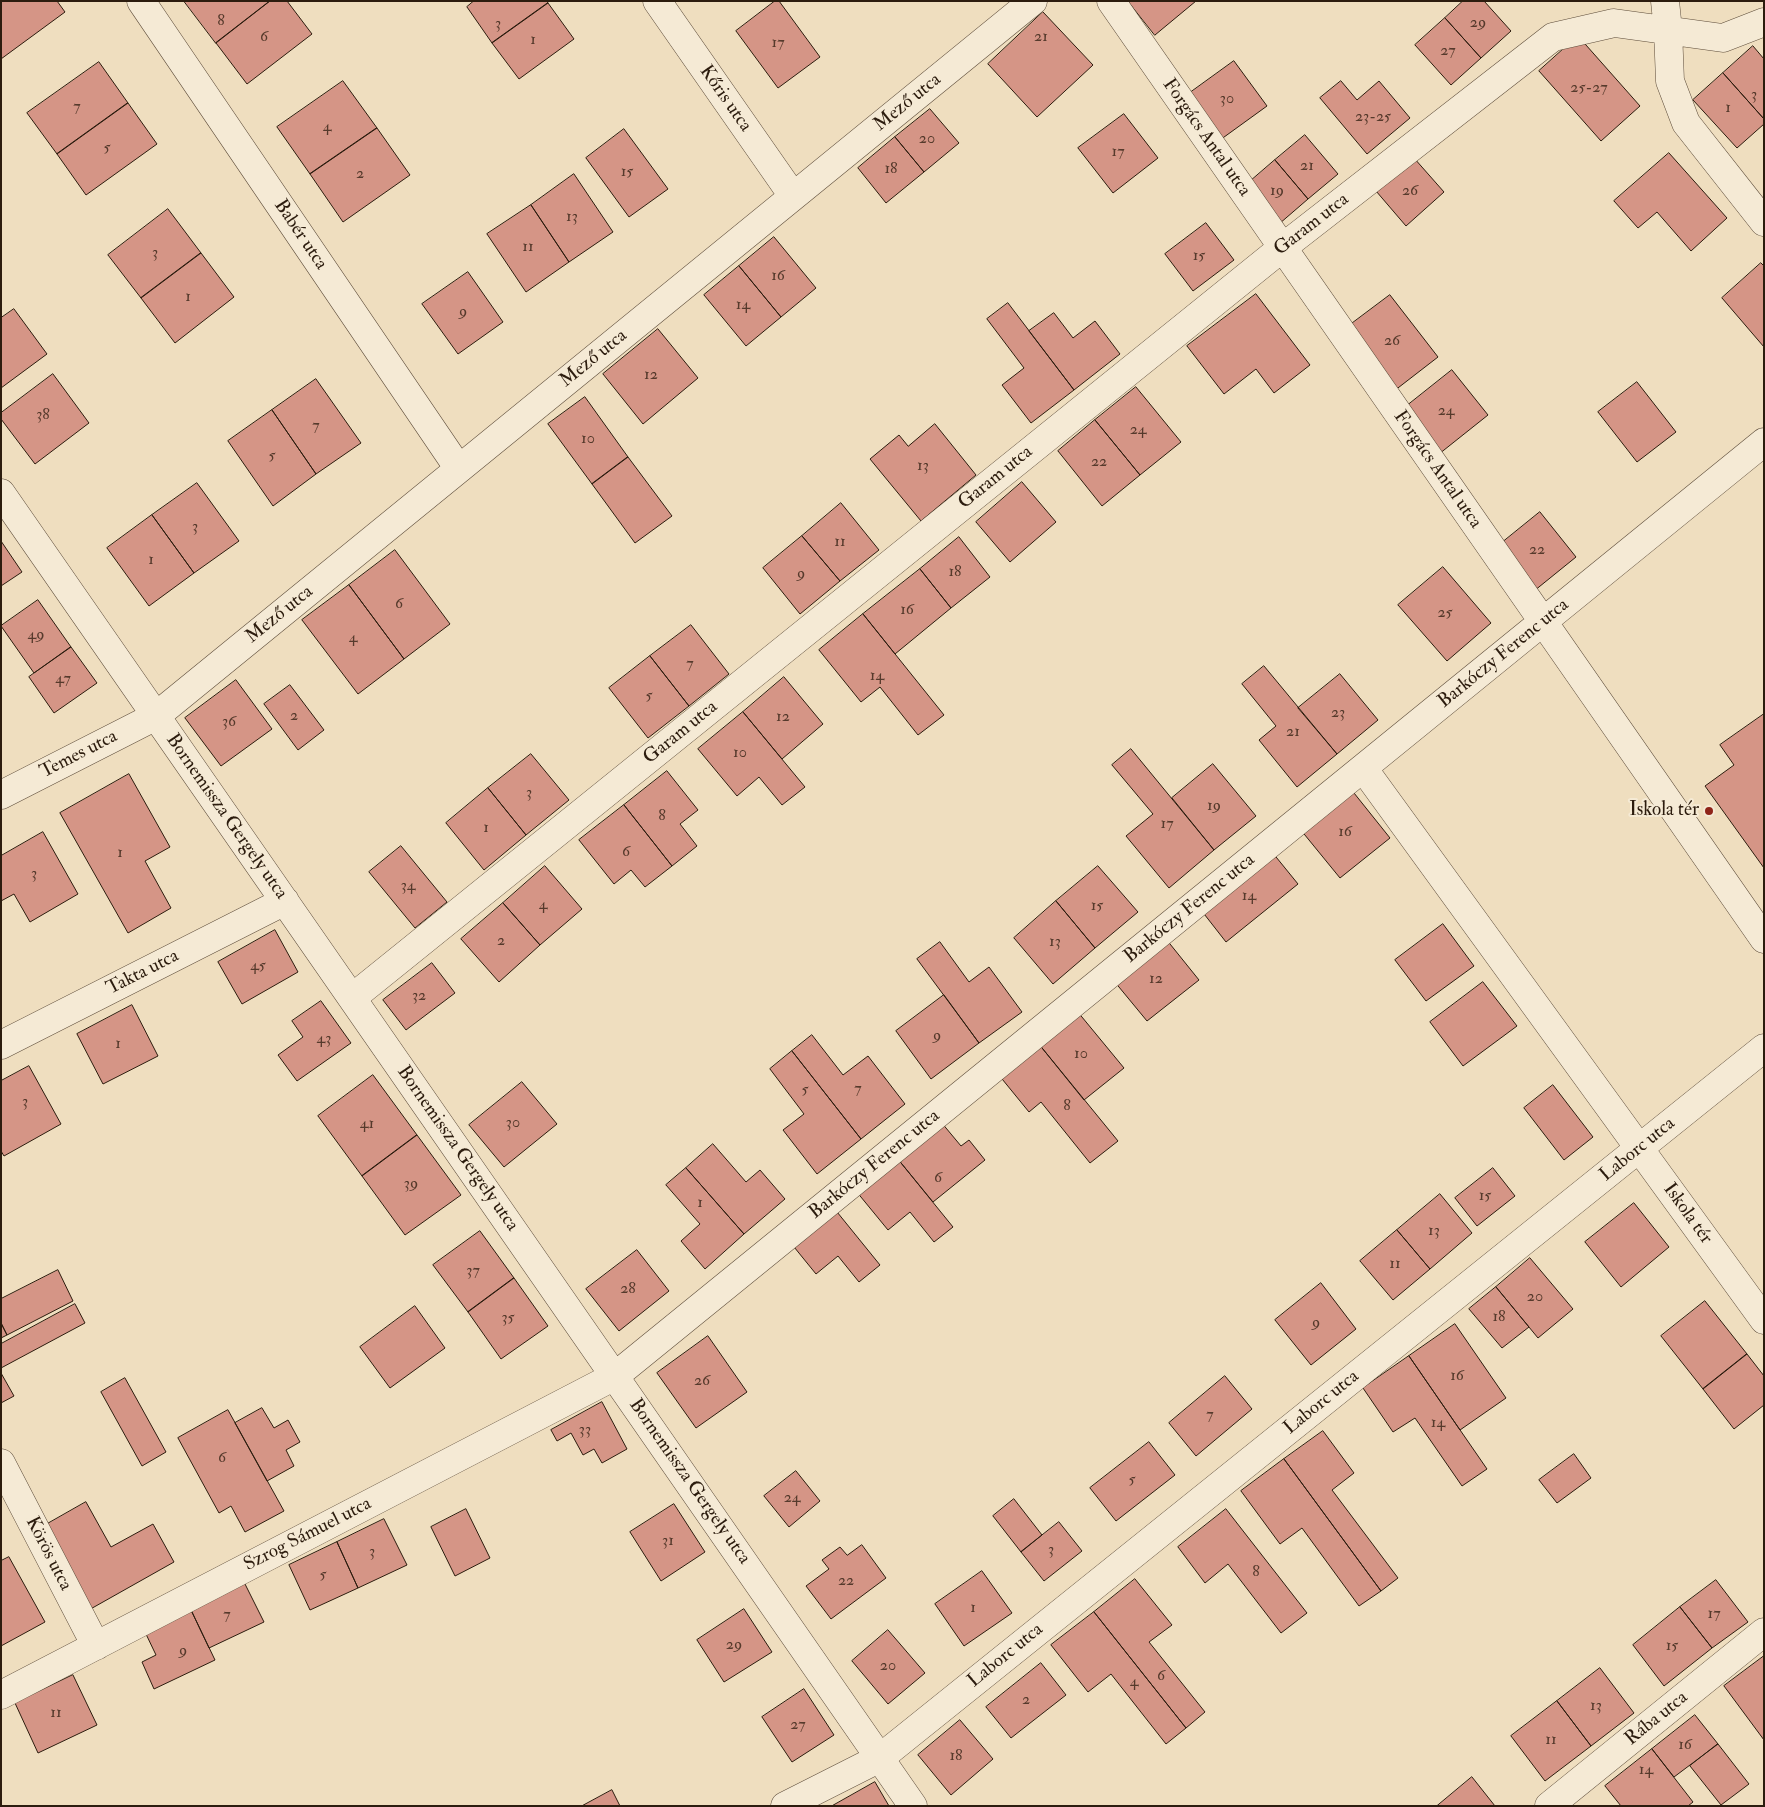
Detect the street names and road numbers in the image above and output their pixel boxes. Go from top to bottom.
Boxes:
street label: Kőris utca [694,61,756,137]
street label: Mező utca [870,69,946,137]
street label: Forgács Antal utca [1157,75,1255,201]
street label: Garam utca [1270,189,1354,261]
street label: Babér utca [268,195,332,275]
street label: Mező utca [556,325,632,393]
street label: Forgács Antal utca [1388,407,1486,533]
street label: Garam utca [954,441,1038,515]
street label: Mező utca [242,581,318,649]
street label: Barkóczy Ferenc utca [1434,594,1574,714]
street label: Garam utca [639,696,723,770]
street label: Temes utca [36,726,122,784]
street label: Bornemissza Gergely utca [160,730,292,904]
street label: Barkóczy Ferenc utca [1120,849,1260,969]
street label: Takta utca [103,945,183,1001]
street label: Bornemissza Gergely utca [391,1062,523,1236]
street label: Barkóczy Ferenc utca [805,1105,945,1225]
street label: Laborc utca [1596,1113,1680,1187]
street label: Iskola tér [1657,1179,1717,1249]
street label: Laborc utca [1280,1366,1364,1440]
street label: Bornemissza Gergely utca [623,1395,755,1569]
street label: Szrog Sámuel utca [240,1493,376,1577]
street label: Körös utca [20,1513,76,1595]
street label: Laborc utca [964,1619,1048,1693]
street label: Rába utca [1621,1687,1693,1751]

